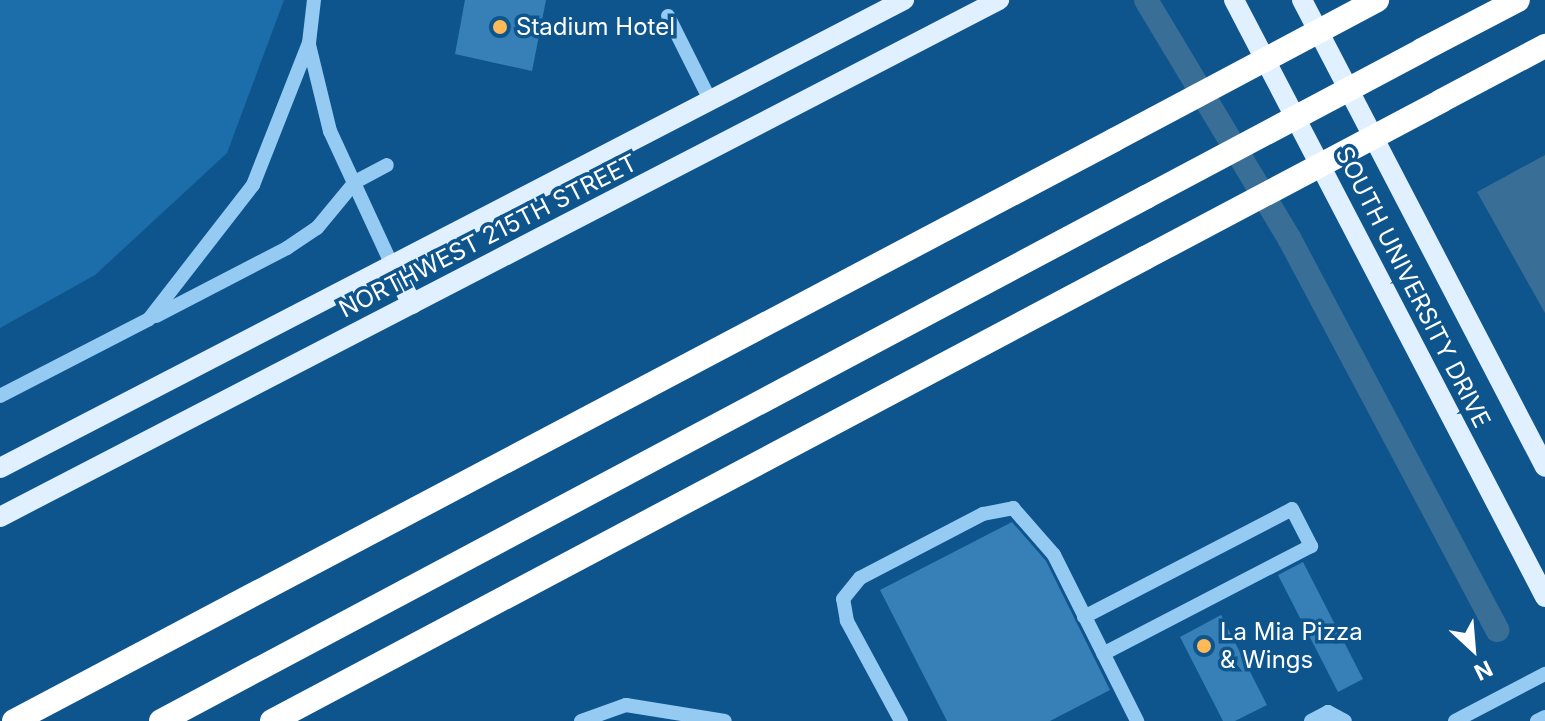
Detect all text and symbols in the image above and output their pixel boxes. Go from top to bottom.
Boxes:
place label: Stadium Hotel [516,13,675,41]
marker: Stadium Hotel [491,18,509,36]
street label: SOUTH UNIVERSITY DRIVE [1329,142,1497,432]
street label: NORTHWEST 215TH STREET [334,148,642,324]
north arrow [1433,609,1513,689]
place label: La Mia Pizza & Wings [1220,618,1363,674]
marker: La Mia Pizza & Wings [1195,637,1213,655]
text: N [1470,655,1497,686]

